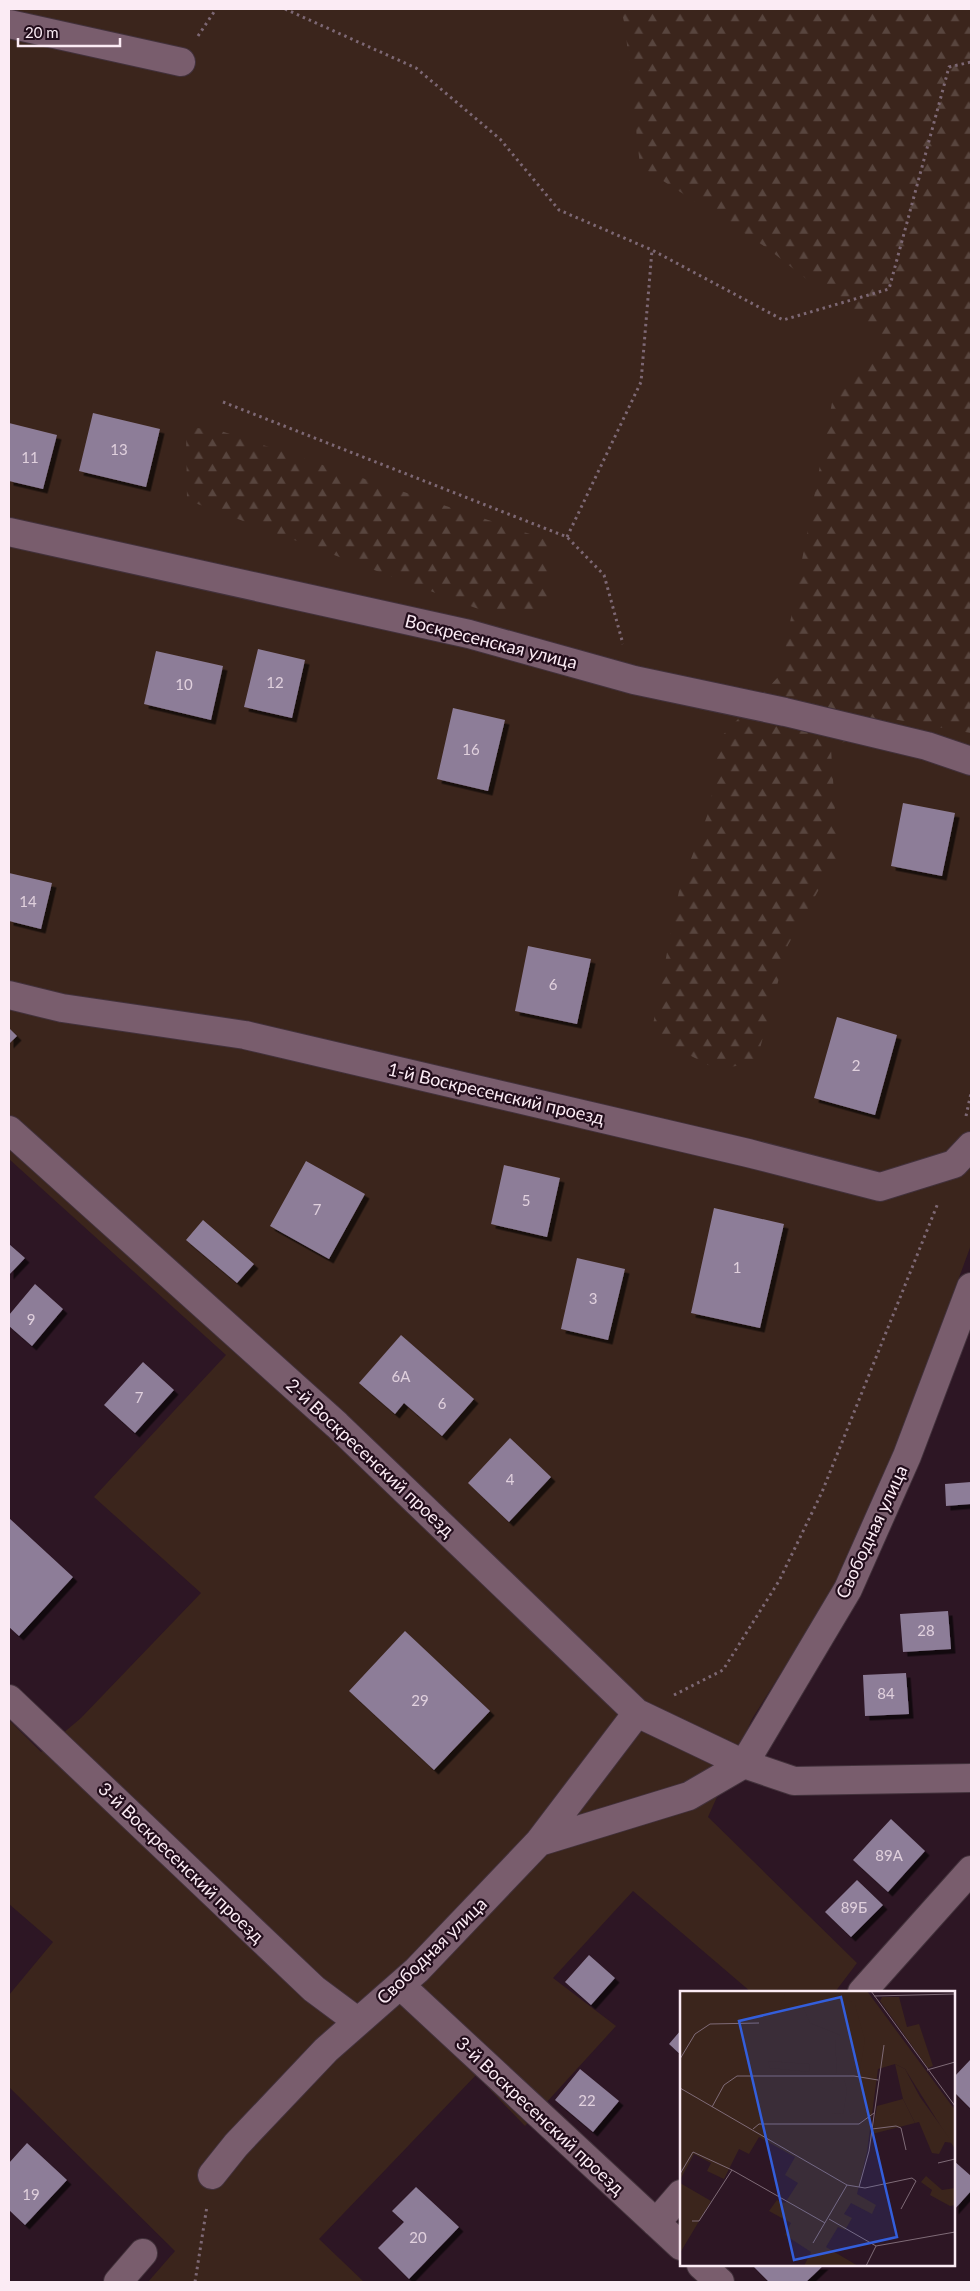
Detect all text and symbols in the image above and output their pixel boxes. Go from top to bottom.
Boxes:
scale bar [18,15,120,47]
text: 20 m [25,23,59,41]
house number: 13 [110,440,128,458]
house number: 11 [21,448,39,466]
street label: Воскресенская улица [403,609,580,673]
house number: 12 [266,673,284,691]
house number: 10 [175,675,193,693]
house number: 16 [462,740,480,758]
house number: 14 [19,892,37,910]
house number: 6 [549,975,558,993]
house number: 2 [852,1056,860,1074]
street label: 1-й Воскресенский проезд [386,1057,607,1129]
house number: 5 [522,1191,530,1209]
house number: 7 [313,1200,322,1218]
house number: 1 [733,1258,741,1276]
house number: 3 [589,1289,597,1307]
house number: 9 [27,1310,35,1328]
house number: 6А [392,1367,411,1385]
street label: 2-й Воскресенский проезд [282,1374,459,1541]
house number: 7 [135,1388,144,1406]
house number: 6 [438,1394,447,1412]
street label: Свободная улица [831,1462,912,1602]
house number: 4 [506,1470,515,1488]
house number: 28 [917,1621,935,1639]
house number: 84 [877,1684,895,1702]
house number: 29 [411,1691,429,1709]
street label: 3-й Воскресенский проезд [94,1777,269,1947]
house number: 89А [875,1846,904,1864]
street label: Свободная улица [372,1892,491,2008]
house number: 89Б [841,1898,867,1916]
inset map [680,1991,955,2266]
street label: 3-й Воскресенский проезд [452,2032,629,2199]
house number: 22 [578,2091,596,2109]
house number: 19 [22,2185,40,2203]
house number: 20 [409,2228,427,2246]

